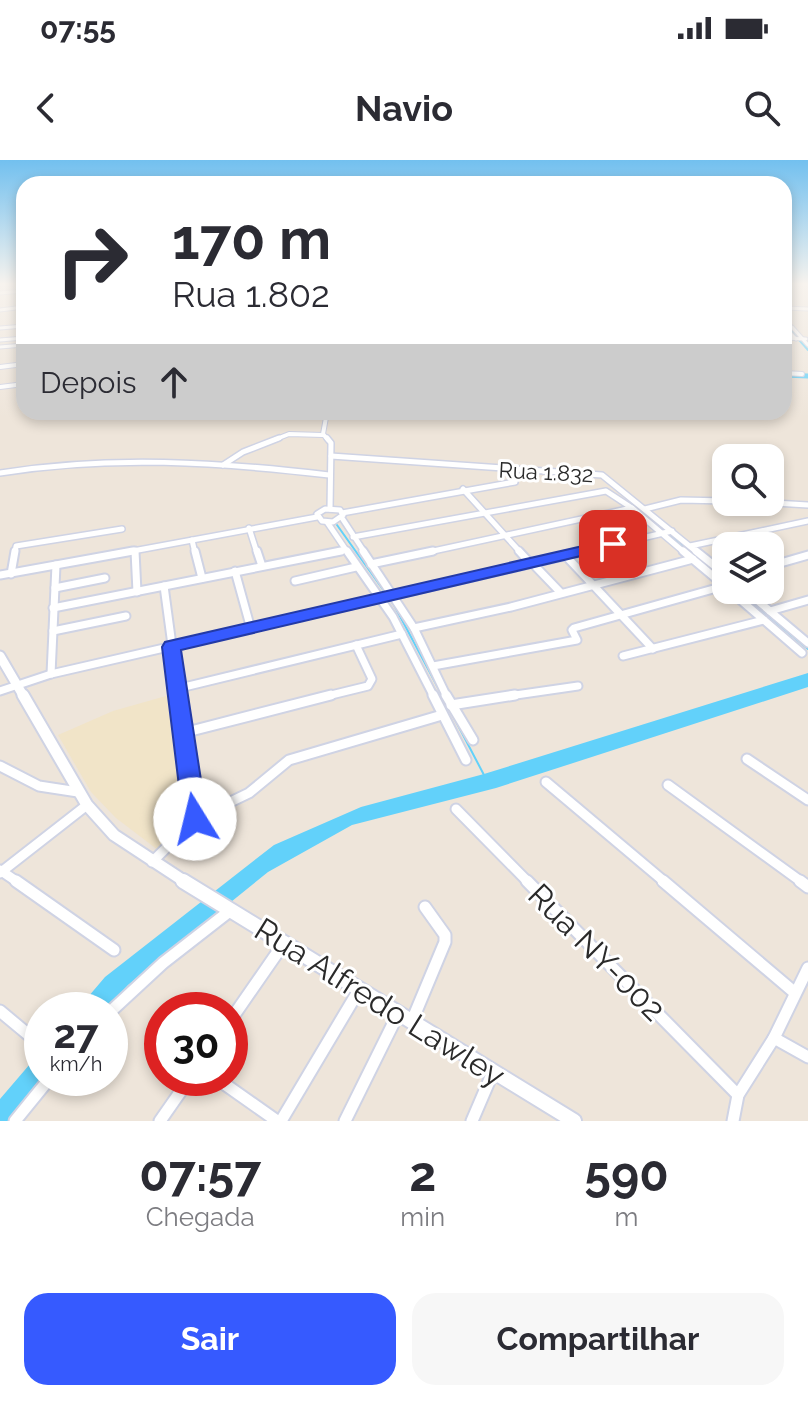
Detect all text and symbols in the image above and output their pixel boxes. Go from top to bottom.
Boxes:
text: 07:55 [40,11,116,46]
icon: back [24,86,68,130]
icon: search [740,86,784,130]
text: Navio [355,87,453,129]
text: 170 m [172,206,331,272]
icon: right [40,208,144,312]
text: Rua 1.802 [172,273,330,315]
icon: ahead [152,360,196,404]
text: Depois [40,365,136,400]
map controls [712,444,784,604]
button: search [712,444,784,516]
street label: Rua 1.832 [498,457,594,487]
pin [579,510,647,578]
icon: arrive [591,522,635,566]
button: layers [712,532,784,604]
position arrow [153,777,237,861]
street label: Rua NY-002 [521,876,673,1028]
street label: Rua Alfredo Lawley [248,910,512,1094]
speed limit sign: 30 [144,992,248,1096]
text: 27 [53,1010,98,1057]
text: km/h [50,1052,102,1076]
text: 07:57 [139,1146,261,1202]
text: 2 [409,1146,436,1202]
text: 590 [584,1146,669,1202]
text: Chegada [146,1202,255,1232]
text: min [400,1202,445,1232]
text: m [615,1202,638,1232]
button: Sair [24,1293,396,1385]
button: Compartilhar [412,1293,784,1385]

